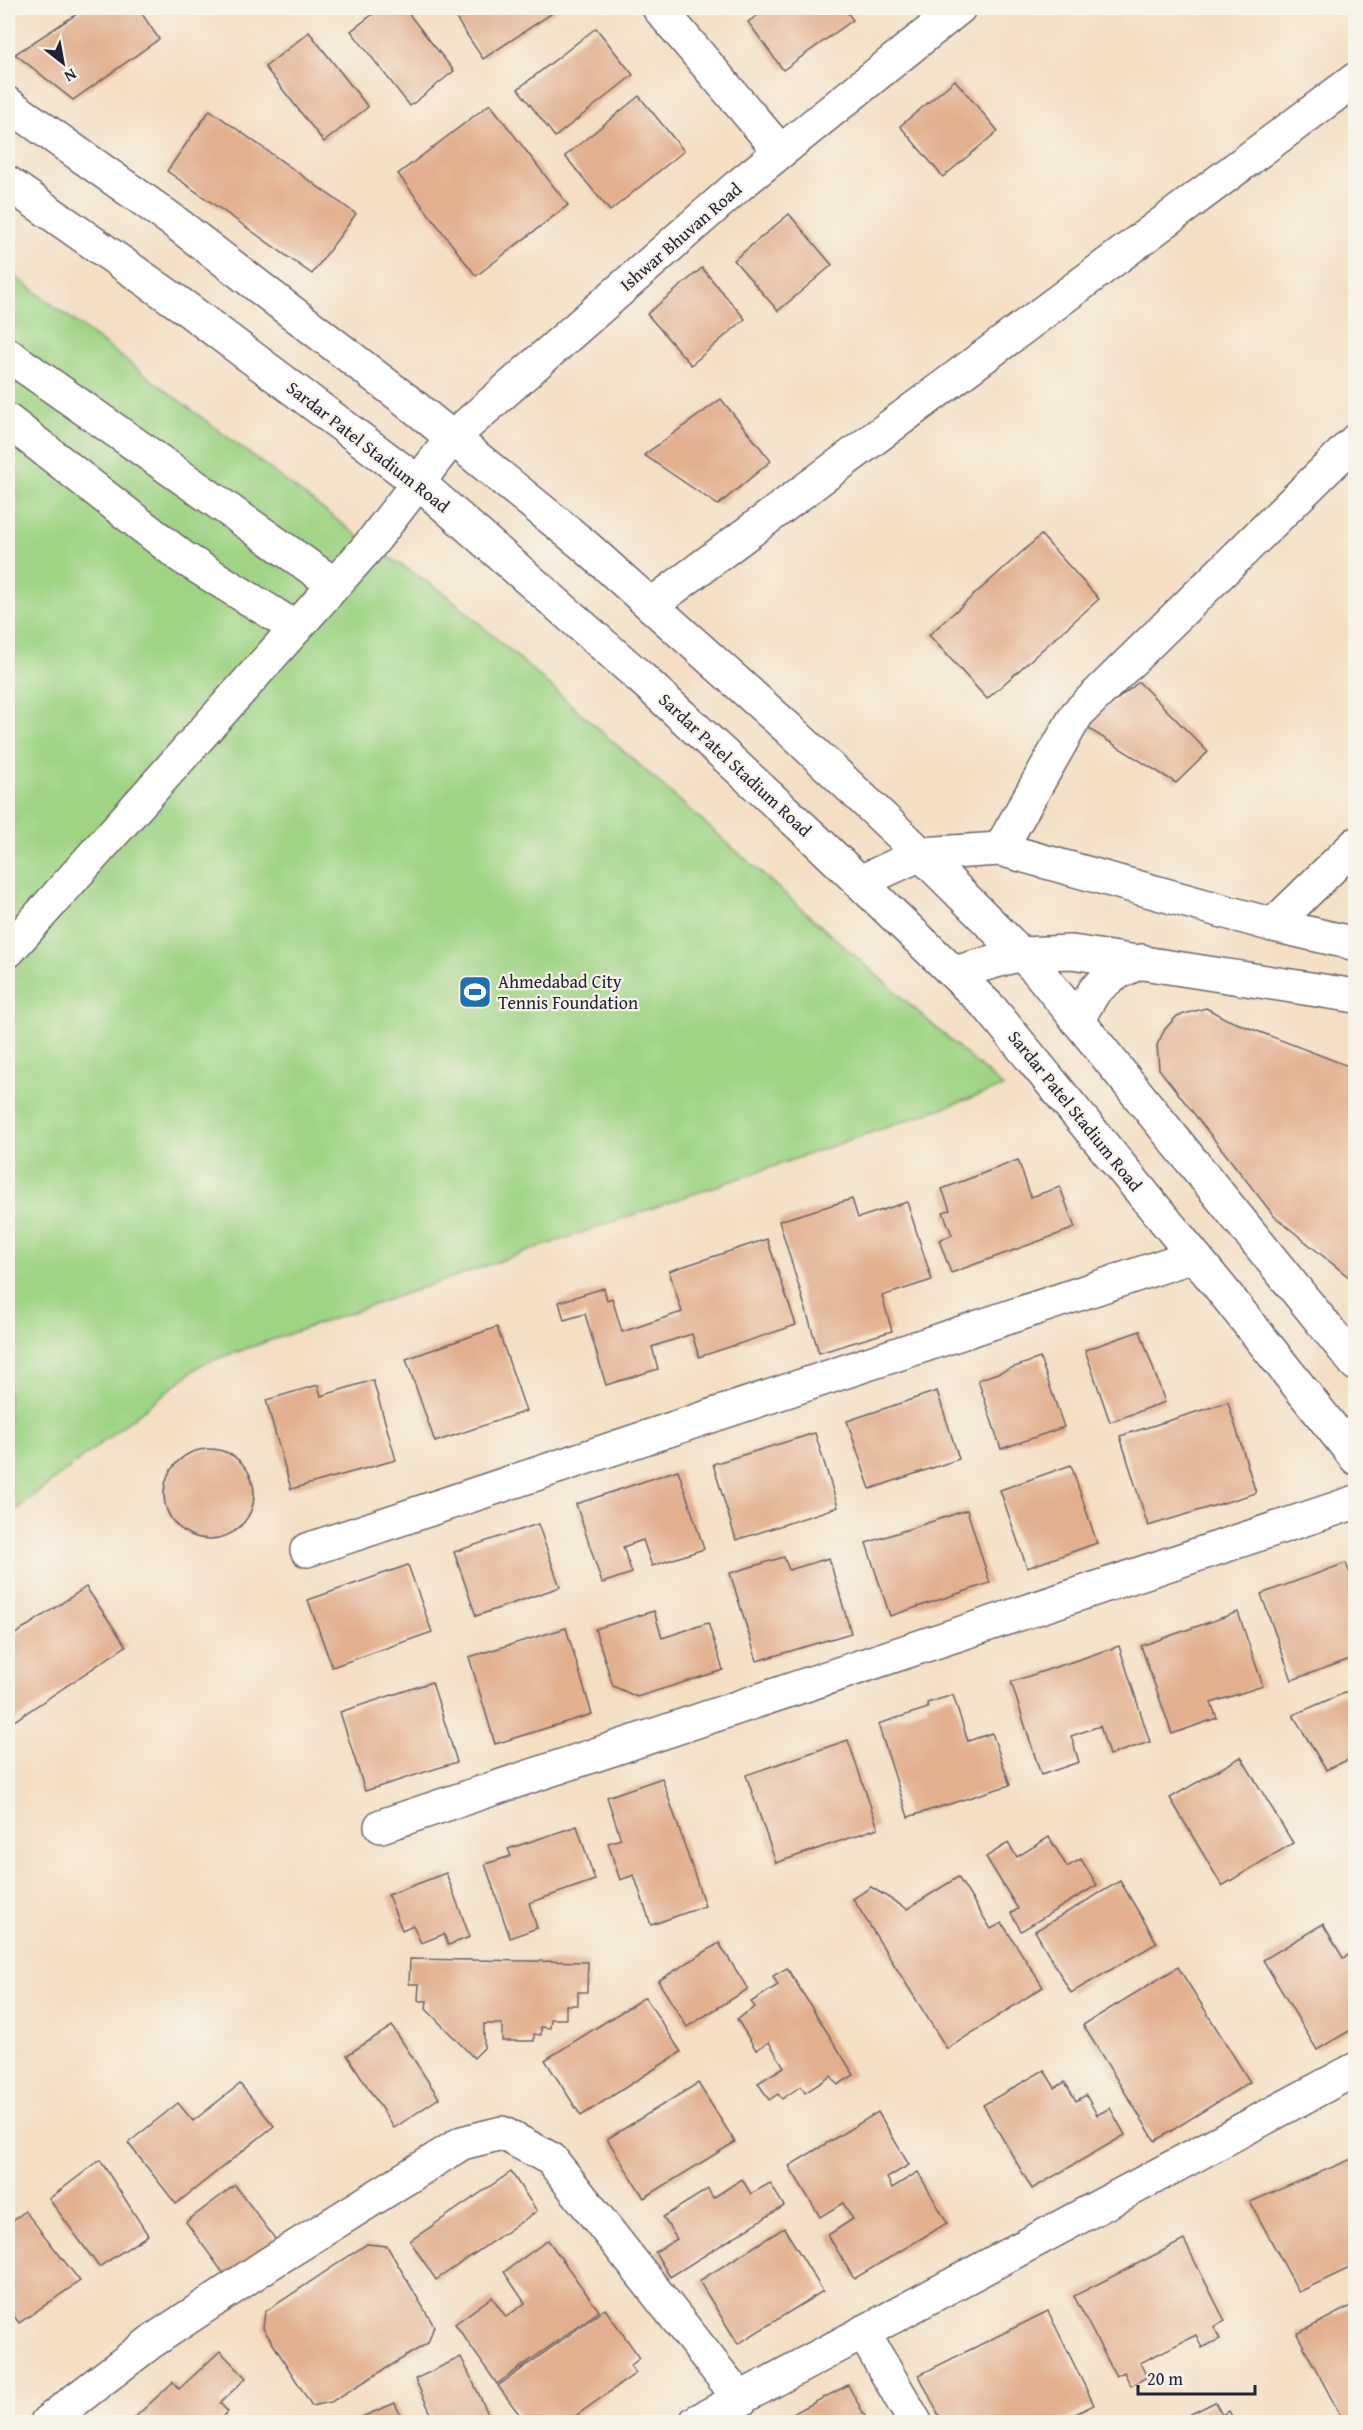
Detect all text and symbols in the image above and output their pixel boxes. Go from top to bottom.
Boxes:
north arrow [33,33,93,93]
text: N [60,63,81,89]
street label: Ishwar Bhuvan Road [614,176,748,297]
street label: Sardar Patel Stadium Road [281,374,456,519]
street label: Sardar Patel Stadium Road [653,686,818,843]
place label: Ahmedabad City Tennis Foundation [498,968,638,1016]
sports icon: Ahmedabad City Tennis Foundation [457,974,493,1010]
street label: Sardar Patel Stadium Road [1002,1024,1149,1197]
scale bar [1138,2358,1255,2396]
text: 20 m [1147,2365,1183,2392]

